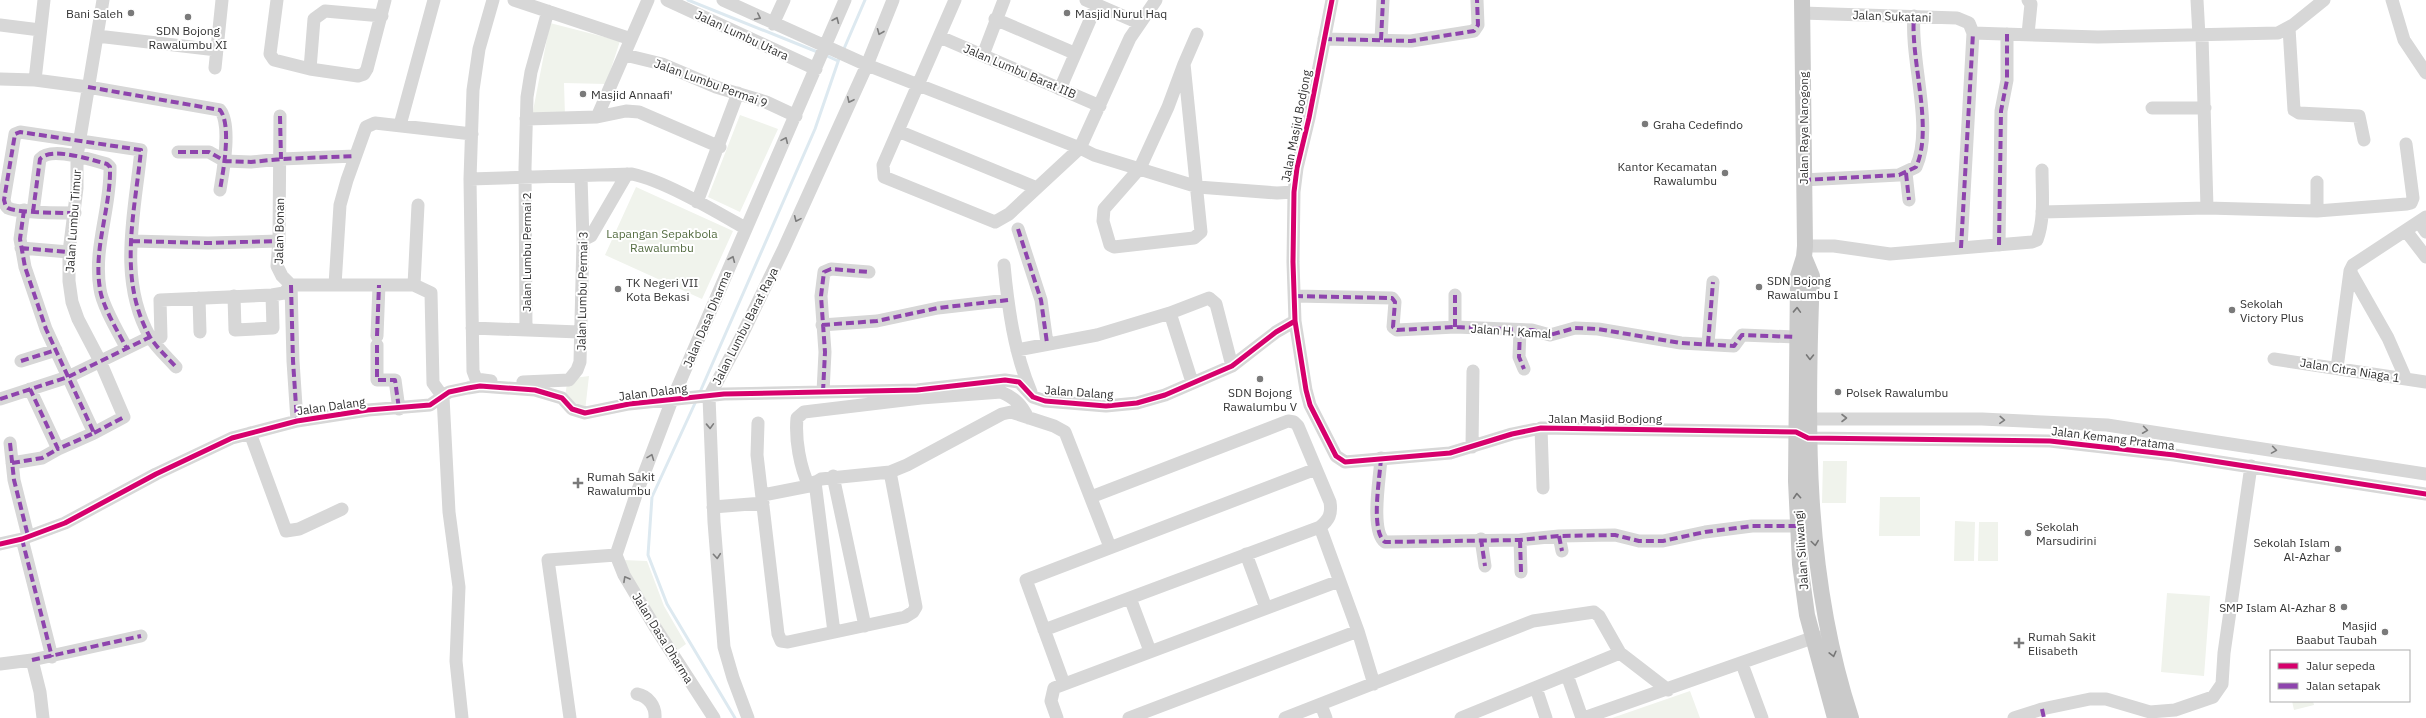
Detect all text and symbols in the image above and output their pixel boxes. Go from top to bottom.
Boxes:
place label: Bani Saleh [66,6,123,21]
place label: Masjid Nurul Haq [1075,6,1167,21]
street label: Jalan Lumbu Utara [693,7,792,63]
street label: Jalan Sukatani [1852,7,1932,25]
marker: Bani Saleh [126,8,136,18]
marker: Masjid Nurul Haq [1062,8,1072,18]
marker: SDN Bojong Rawalumbu XI [183,12,193,22]
one-way arrow [754,12,762,20]
one-way arrow [832,17,840,24]
place label: SDN Bojong Rawalumbu XI [149,23,228,52]
one-way arrow [876,29,884,36]
street label: Jalan Lumbu Barat IIB [961,40,1079,102]
street label: Jalan Lumbu Permai 9 [652,56,770,110]
street label: Jalan Masjid Bodjong [1278,68,1314,183]
street label: Jalan Raya Narogong [1796,71,1811,184]
place label: Masjid Annaafi' [591,87,673,102]
marker: Masjid Annaafi' [578,89,588,99]
one-way arrow [847,96,855,103]
place label: Graha Cedefindo [1653,117,1743,132]
marker: Graha Cedefindo [1640,119,1650,129]
one-way arrow [780,137,788,144]
place label: Kantor Kecamatan Rawalumbu [1618,159,1717,188]
street label: Jalan Lumbu Timur [62,168,84,273]
marker: Kantor Kecamatan Rawalumbu [1720,168,1730,178]
street label: Jalan Lumbu Permai 2 [519,192,534,312]
street label: Jalan Bonan [271,198,287,264]
one-way arrow [794,214,802,222]
park label: Lapangan Sepakbola Rawalumbu [606,226,718,255]
street label: Jalan Lumbu Permai 3 [573,231,591,351]
one-way arrow [727,255,735,263]
street label: Jalan Lumbu Barat Raya [709,264,781,387]
street label: Jalan Dasa Dharma [680,268,734,370]
place label: SDN Bojong Rawalumbu I [1767,273,1839,302]
place label: TK Negeri VII Kota Bekasi [626,275,699,304]
marker: SDN Bojong Rawalumbu I [1754,282,1764,292]
marker: TK Negeri VII Kota Bekasi [613,284,623,294]
place label: Sekolah Victory Plus [2240,296,2304,325]
marker: Sekolah Victory Plus [2227,305,2237,315]
one-way arrow [1793,307,1801,313]
street label: Jalan H. Kamal [1470,321,1552,341]
one-way arrow [1806,354,1814,360]
street label: Jalan Citra Niaga 1 [2299,355,2401,385]
marker: SDN Bojong Rawalumbu V [1255,374,1265,384]
street label: Jalan Dalang [618,380,689,404]
street label: Jalan Dalang [1044,382,1115,402]
place label: SDN Bojong Rawalumbu V [1223,385,1298,414]
place label: Polsek Rawalumbu [1846,385,1948,400]
marker: Polsek Rawalumbu [1833,387,1843,397]
street label: Jalan Dalang [296,394,367,418]
street label: Jalan Masjid Bodjong [1548,411,1663,426]
one-way arrow [1841,414,1847,423]
one-way arrow [1999,415,2005,424]
one-way arrow [706,423,715,429]
street label: Jalan Kemang Pratama [2051,423,2176,453]
one-way arrow [2142,425,2148,434]
one-way arrow [2271,445,2277,454]
one-way arrow [646,453,654,460]
place label: Rumah Sakit Rawalumbu [587,469,655,498]
marker: Rumah Sakit Rawalumbu [572,477,584,489]
one-way arrow [1793,493,1802,499]
street label: Jalan Siliwangi [1791,510,1811,590]
place label: Sekolah Marsudirini [2036,519,2096,548]
marker: Sekolah Marsudirini [2023,528,2033,538]
place label: Sekolah Islam Al-Azhar [2253,535,2331,564]
one-way arrow [1810,540,1819,546]
marker: Sekolah Islam Al-Azhar [2333,544,2343,554]
one-way arrow [712,553,721,559]
one-way arrow [623,576,630,583]
street label: Jalan Dasa Dharma [629,590,697,687]
place label: SMP Islam Al-Azhar 8 [2219,600,2336,615]
marker: SMP Islam Al-Azhar 8 [2339,602,2349,612]
place label: Masjid Baabut Taubah [2296,618,2377,647]
marker: Masjid Baabut Taubah [2380,627,2390,637]
place label: Rumah Sakit Elisabeth [2028,629,2096,658]
marker: Rumah Sakit Elisabeth [2013,637,2025,649]
legend [2270,650,2410,702]
one-way arrow [1828,651,1837,658]
text: Jalur sepeda [2306,658,2376,673]
text: Jalan setapak [2306,678,2381,693]

